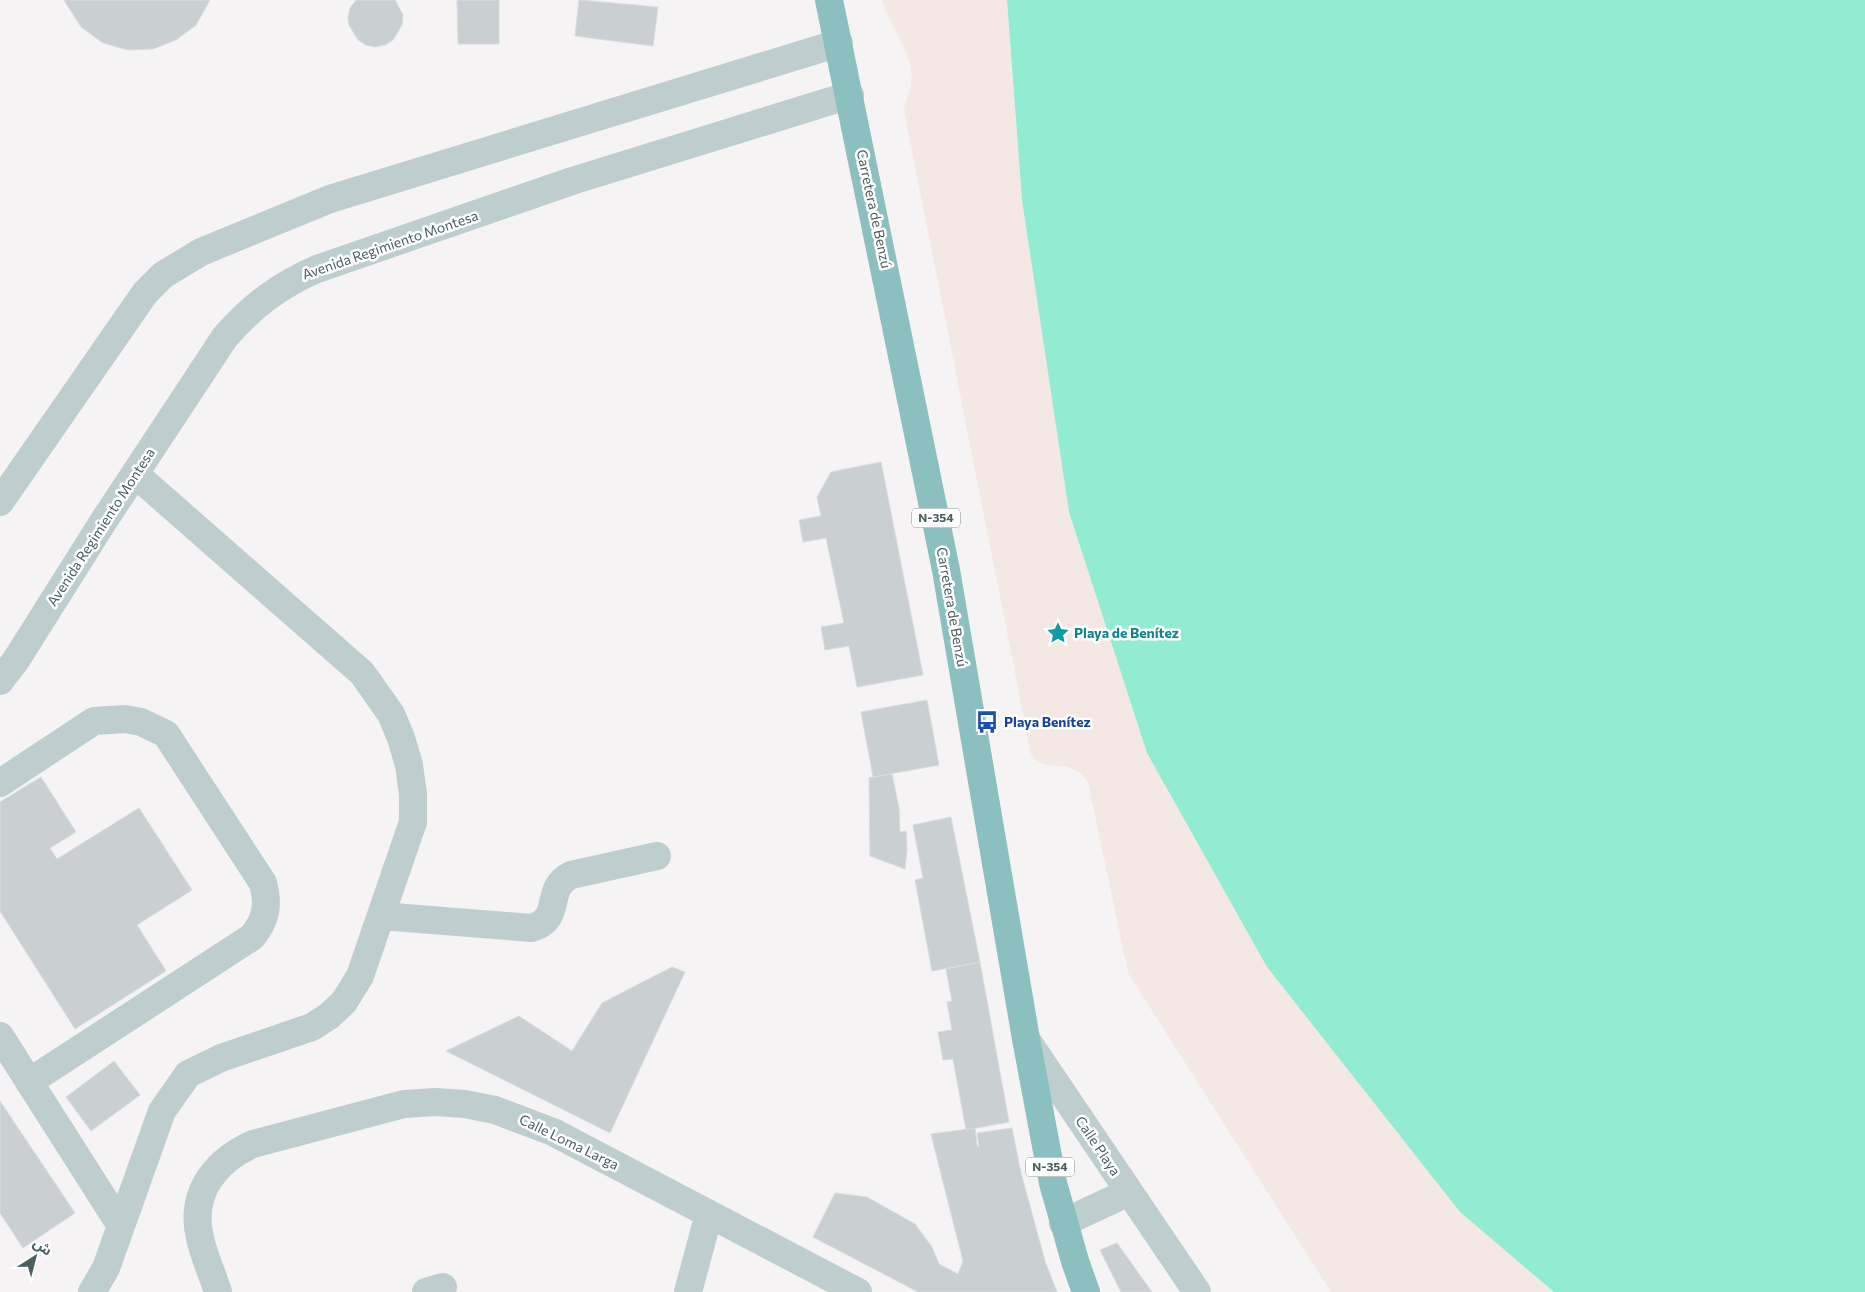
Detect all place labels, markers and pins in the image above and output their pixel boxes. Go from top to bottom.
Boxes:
place icon: Playa de Benítez [1045,620,1071,646]
place label: Playa de Benítez [1074,624,1179,641]
bus stop icon: Playa Benítez [974,709,1000,735]
place label: Playa Benítez [1004,713,1091,730]

